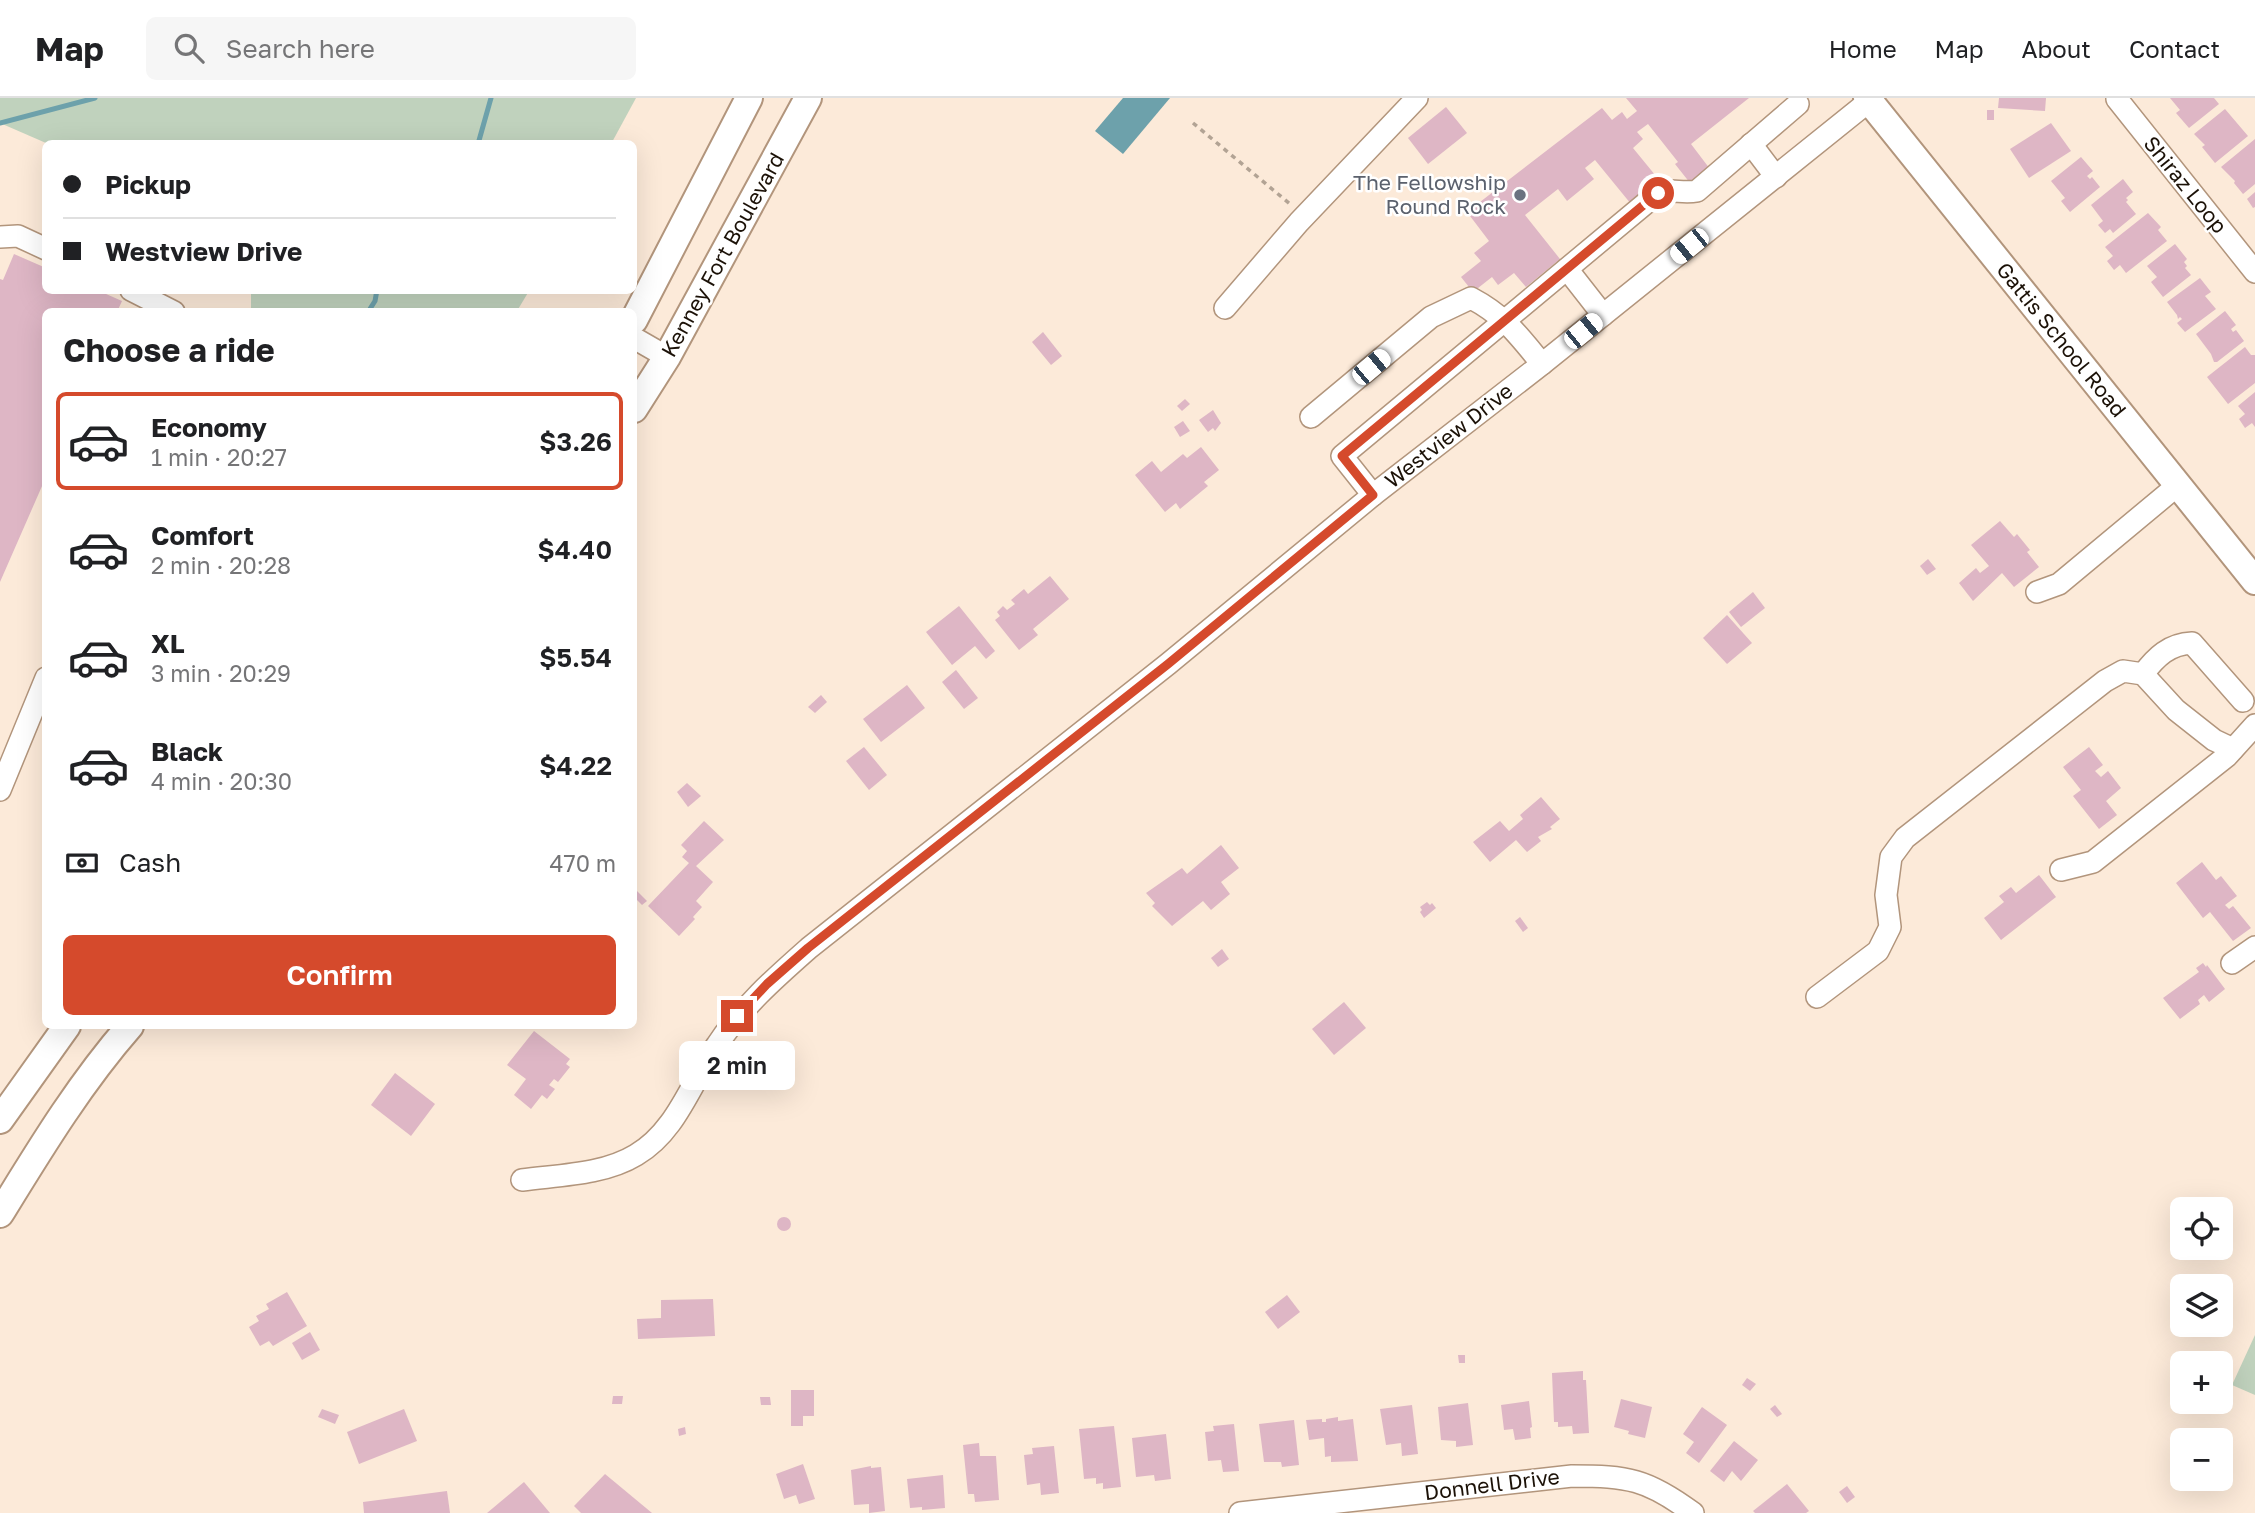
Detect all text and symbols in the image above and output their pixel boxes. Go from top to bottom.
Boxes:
search box [146,17,636,80]
text: Map [35,29,104,68]
icon: search [170,29,208,67]
text: Search here [226,33,375,64]
text: Home [1829,34,1897,63]
text: Map [1935,34,1984,63]
text: About [2022,34,2091,63]
text: Contact [2129,34,2220,63]
street label: Shiraz Loop [2139,130,2233,238]
street label: Kenney Fort Boulevard [655,148,789,361]
text: Pickup [105,169,191,200]
place label: The Fellowship Round Rock [1353,169,1506,219]
route start [1642,177,1674,209]
marker: The Fellowship Round Rock [1512,187,1528,203]
car [1667,225,1712,267]
text: Westview Drive [105,236,302,267]
street label: Gattis School Road [1991,257,2132,422]
car [1561,310,1606,352]
text: Choose a ride [63,331,275,369]
car [1349,345,1394,389]
street label: Westview Drive [1379,377,1518,493]
icon: car [67,410,130,473]
text: Economy [151,412,267,443]
text: $3.26 [539,426,612,457]
text: 1 min · 20:27 [151,443,287,471]
icon: car [67,518,130,581]
text: Comfort [151,520,254,551]
text: $4.40 [538,534,612,565]
text: 2 min · 20:28 [151,551,291,579]
icon: car [67,626,130,689]
text: XL [151,628,185,659]
text: $5.54 [539,642,612,673]
text: 3 min · 20:29 [151,659,291,687]
icon: car [67,734,130,797]
text: Black [151,736,223,767]
text: $4.22 [539,750,612,781]
text: 4 min · 20:30 [151,767,292,795]
icon: cash [63,844,101,882]
text: Cash [119,847,181,878]
text: 470 m [549,849,616,877]
button: Confirm [63,935,616,1015]
route end [721,1000,753,1032]
callout: 2 min [679,1040,795,1090]
text: 2 min [707,1051,767,1079]
map controls [2170,1197,2233,1491]
button: locate [2170,1197,2233,1260]
button: layers [2170,1274,2233,1337]
button: + [2170,1351,2233,1414]
button: − [2170,1428,2233,1491]
street label: Donnell Drive [1423,1463,1561,1505]

